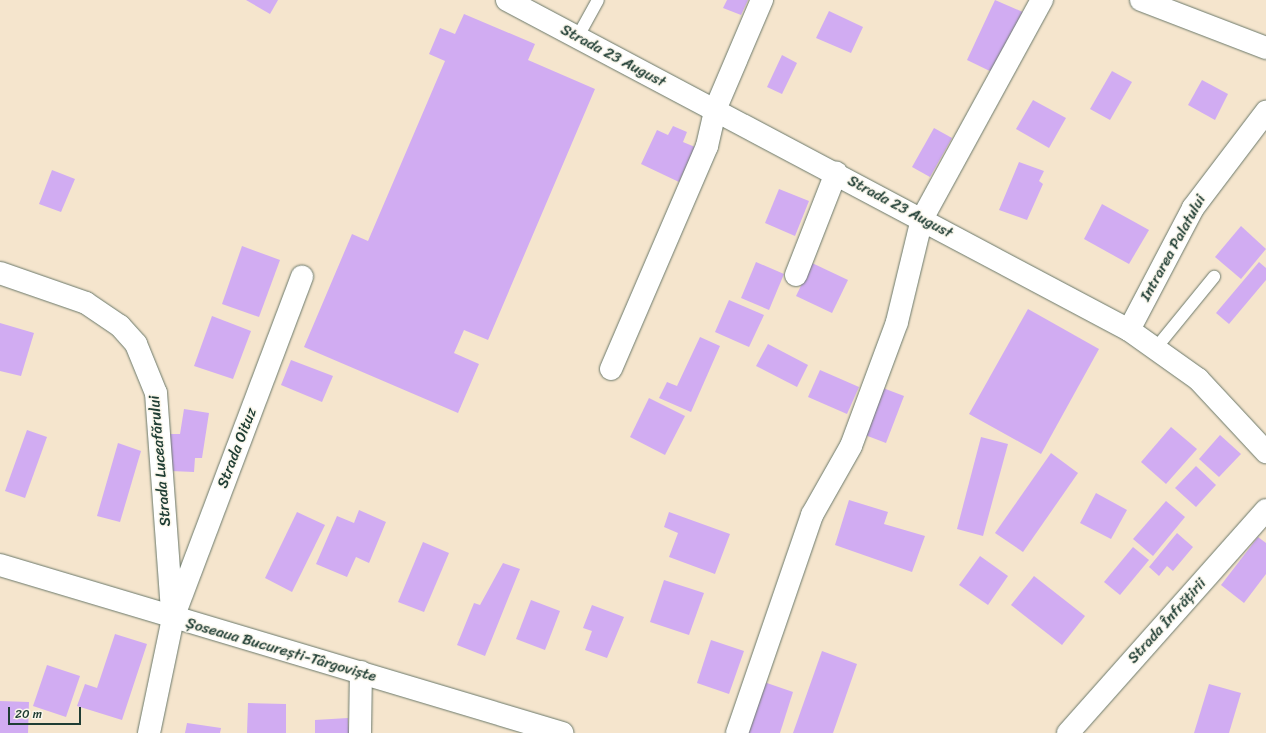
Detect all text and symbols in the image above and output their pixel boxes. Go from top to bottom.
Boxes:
street label: Strada 23 August [557,21,669,91]
street label: Strada 23 August [844,172,956,242]
street label: Intrarea Palatului [1136,192,1210,304]
street label: Strada Luceafărului [145,395,175,527]
street label: Strada Oituz [213,405,261,491]
street label: Strada Înfrățirii [1124,575,1210,667]
street label: Șoseaua București-Târgoviște [184,614,378,686]
scale bar [10,699,83,725]
text: 20 m [15,703,42,725]

